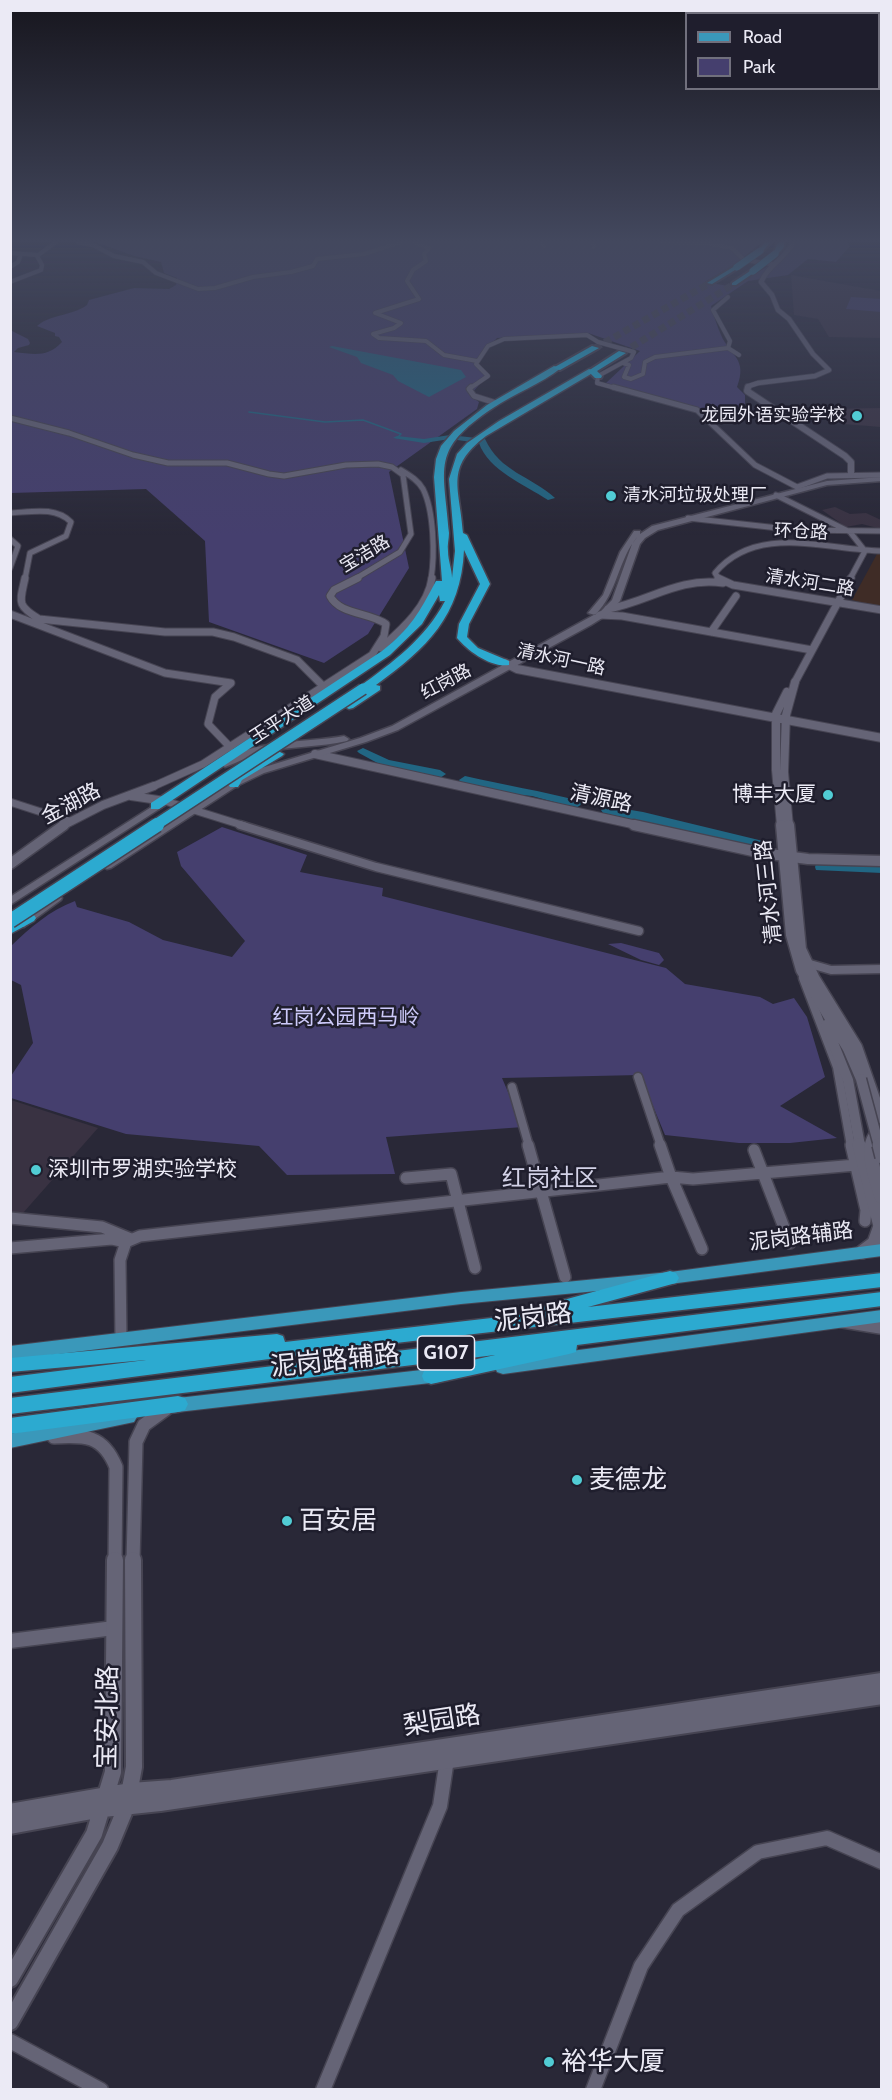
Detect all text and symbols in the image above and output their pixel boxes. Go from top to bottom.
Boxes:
legend [685,12,880,90]
text: Road [743,26,782,48]
text: Park [743,56,775,78]
place label: 龙园外语实验学校 [701,405,845,427]
marker: 龙园外语实验学校 [850,409,864,423]
place label: 清水河垃圾处理厂 [623,485,767,507]
marker: 清水河垃圾处理厂 [604,489,618,503]
street label: 环仓路 [773,520,829,544]
street label: 宝洁路 [336,531,394,577]
street label: 清水河二路 [764,565,856,601]
street label: 清水河一路 [515,640,607,680]
street label: 红岗路 [417,660,475,704]
street label: 玉平大道 [246,691,318,749]
street label: 金湖路 [37,778,105,830]
street label: 清源路 [568,780,634,818]
place label: 博丰大厦 [732,782,816,808]
marker: 博丰大厦 [821,788,835,802]
street label: 清水河三路 [751,838,787,946]
park label: 红岗公园西马岭 [273,1005,419,1031]
place label: 深圳市罗湖实验学校 [48,1157,237,1183]
marker: 深圳市罗湖实验学校 [29,1163,43,1177]
district label: 红岗社区 [502,1165,598,1193]
street label: 泥岗路辅路 [747,1218,855,1256]
street label: 泥岗路 [492,1298,574,1338]
road number: G107 [418,1336,474,1370]
street label: 泥岗路辅路 [269,1339,401,1383]
place label: 麦德龙 [589,1464,667,1496]
marker: 麦德龙 [570,1473,584,1487]
place label: 百安居 [299,1505,377,1537]
marker: 百安居 [280,1514,294,1528]
street label: 宝安北路 [91,1665,125,1769]
street label: 梨园路 [401,1699,483,1743]
place label: 裕华大厦 [561,2046,665,2078]
marker: 裕华大厦 [542,2055,556,2069]

